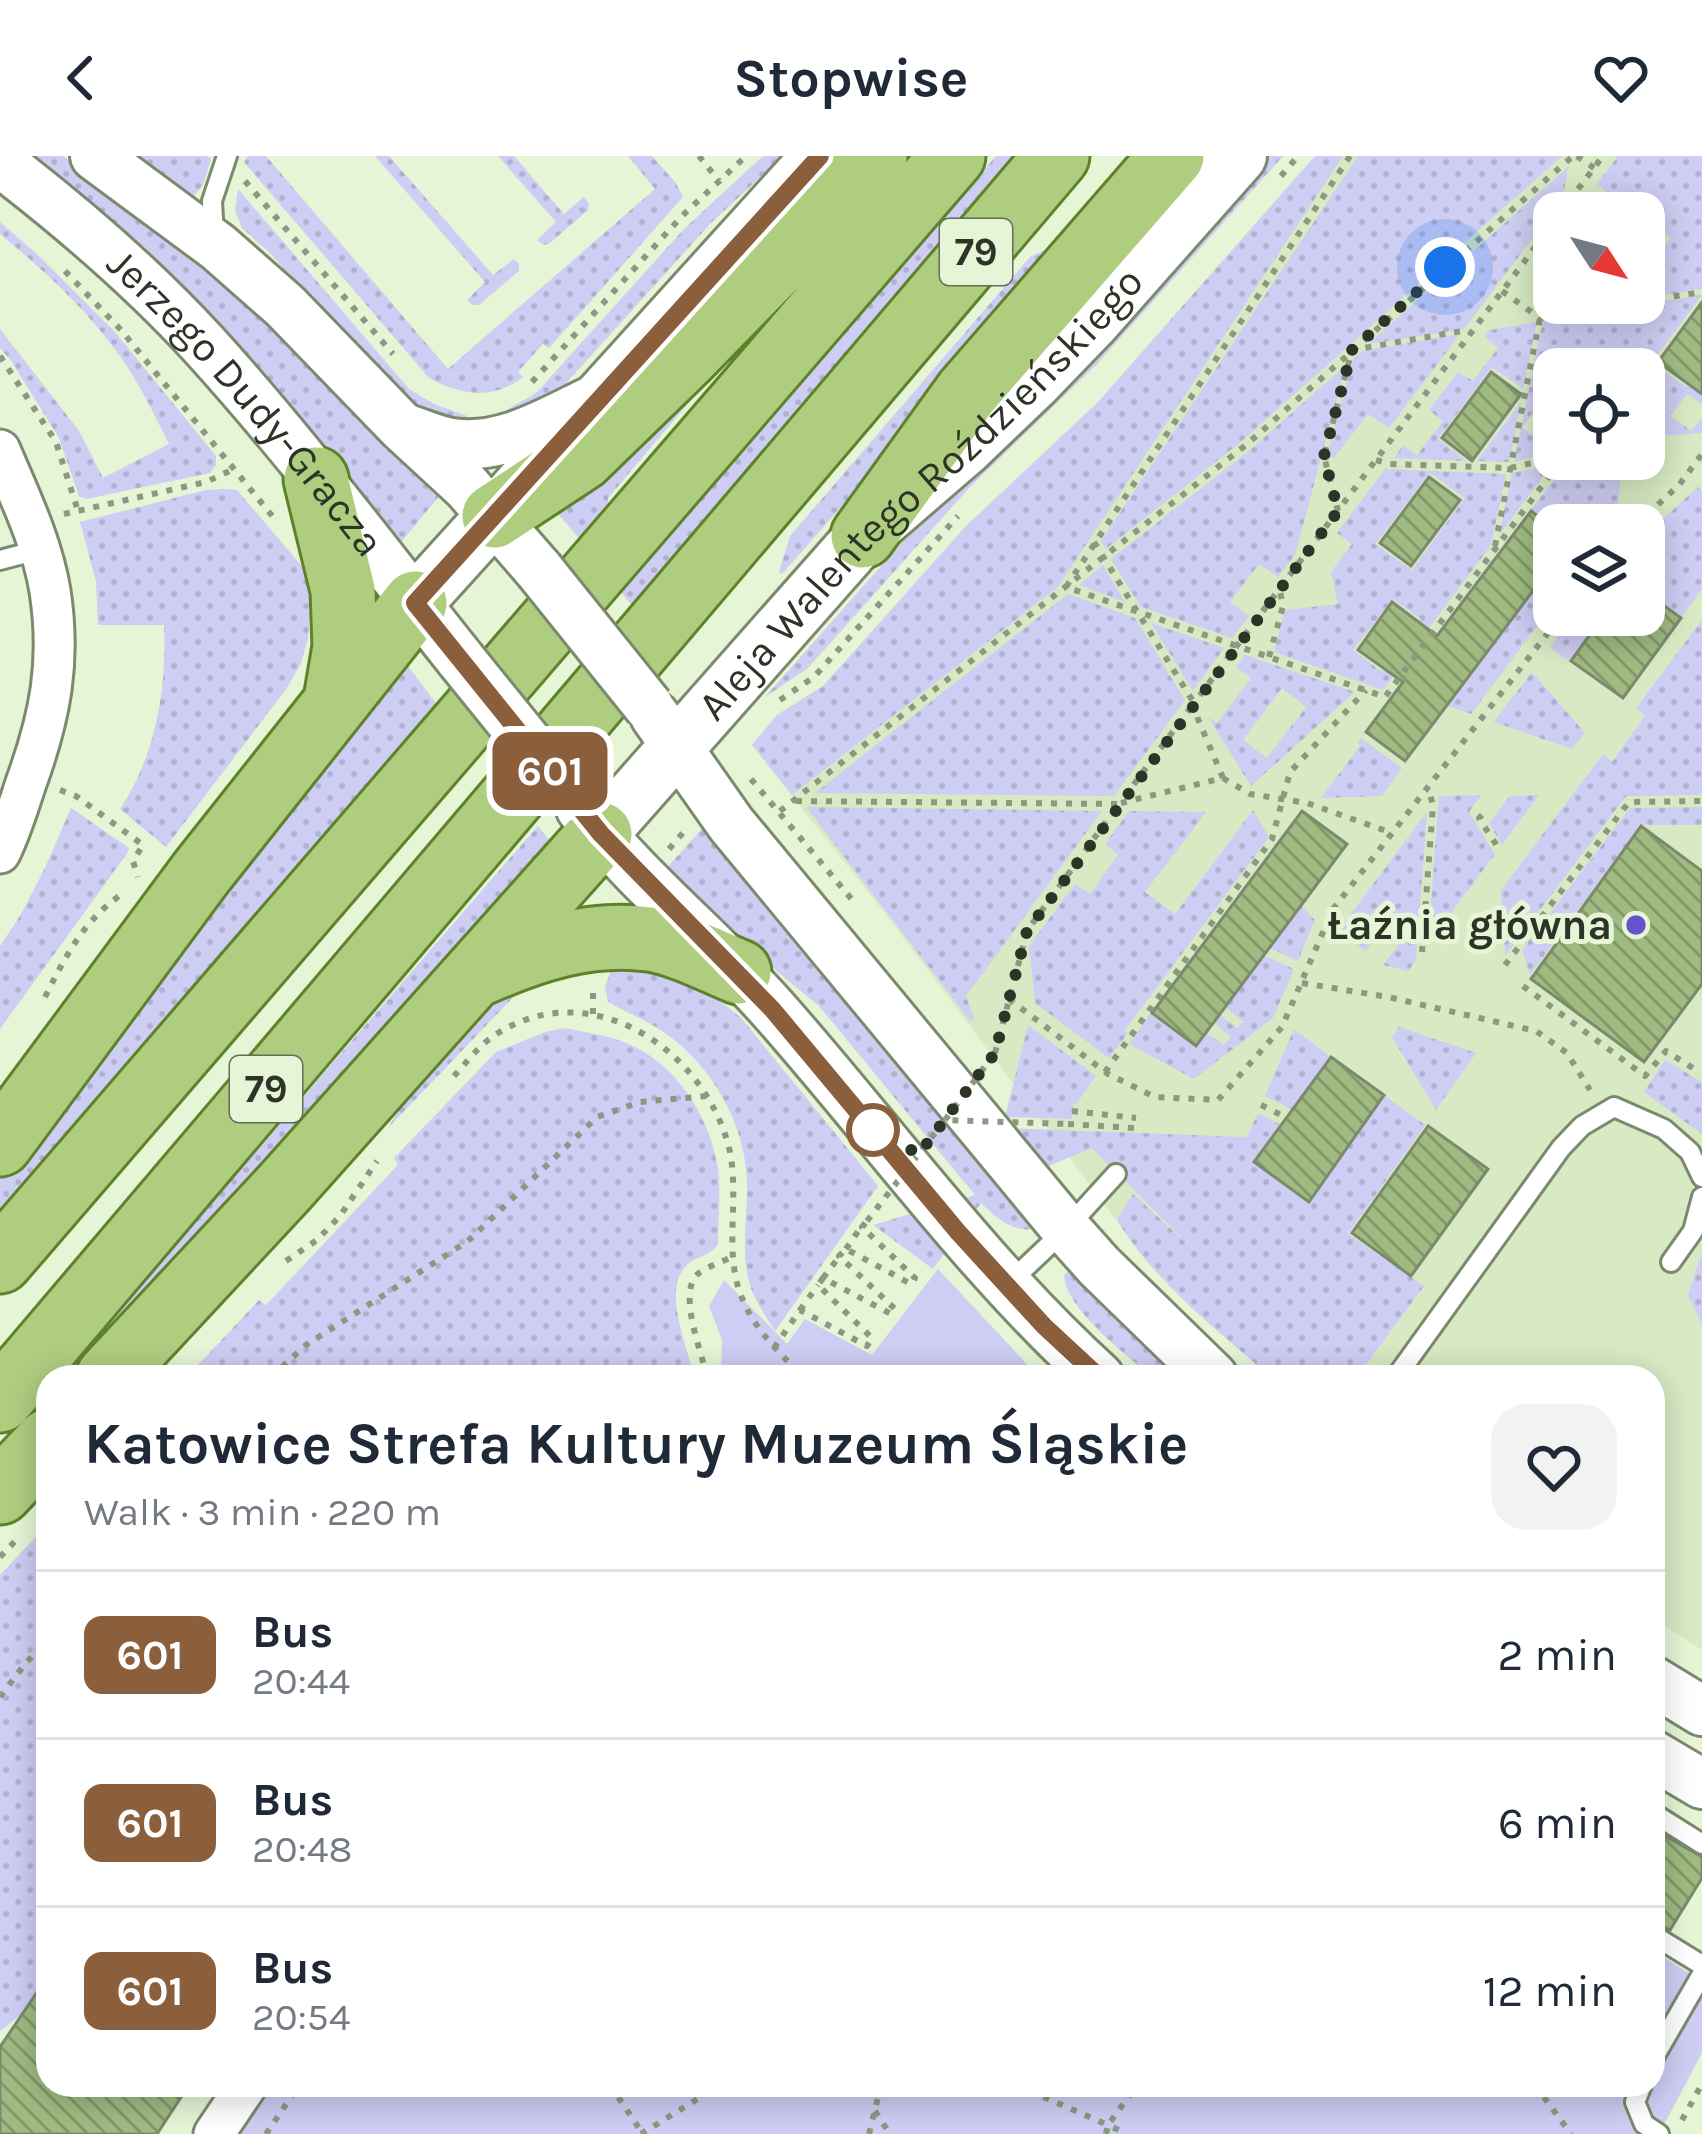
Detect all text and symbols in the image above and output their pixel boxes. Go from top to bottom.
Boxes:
icon: back [48,45,114,111]
icon: heart [1588,45,1654,111]
text: Stopwise [734,46,968,110]
north arrow [1533,192,1665,324]
map controls [1533,192,1665,636]
road number: 79 [940,219,1012,285]
your location [1415,237,1475,297]
street label: Jerzego Dudy-Gracza [97,238,395,566]
street label: Aleja Walentego Roździeńskiego [687,257,1153,730]
button: locate [1533,348,1665,480]
button: layers [1533,504,1665,636]
line badge: 601 [481,732,619,810]
text: 601 [516,746,584,796]
place label: Łaźnia główna [1327,900,1612,950]
marker: Łaźnia główna [1623,912,1649,938]
road number: 79 [230,1056,302,1122]
unlabelled marker [848,1105,898,1155]
button: heart [1491,1404,1617,1530]
text: Katowice Strefa Kultury Muzeum Śląskie [84,1411,1188,1477]
text: Walk · 3 min · 220 m [84,1489,441,1535]
text: Bus [252,1606,333,1658]
text: 2 min [1498,1629,1617,1681]
text: 601 [116,1630,184,1680]
text: 20:44 [252,1658,350,1704]
text: Bus [252,1774,333,1826]
text: 6 min [1498,1797,1617,1849]
text: 601 [116,1798,184,1848]
text: 20:48 [252,1826,352,1872]
text: Bus [252,1942,333,1994]
text: 12 min [1483,1965,1617,2017]
text: 601 [116,1966,184,2016]
text: 20:54 [252,1994,351,2040]

